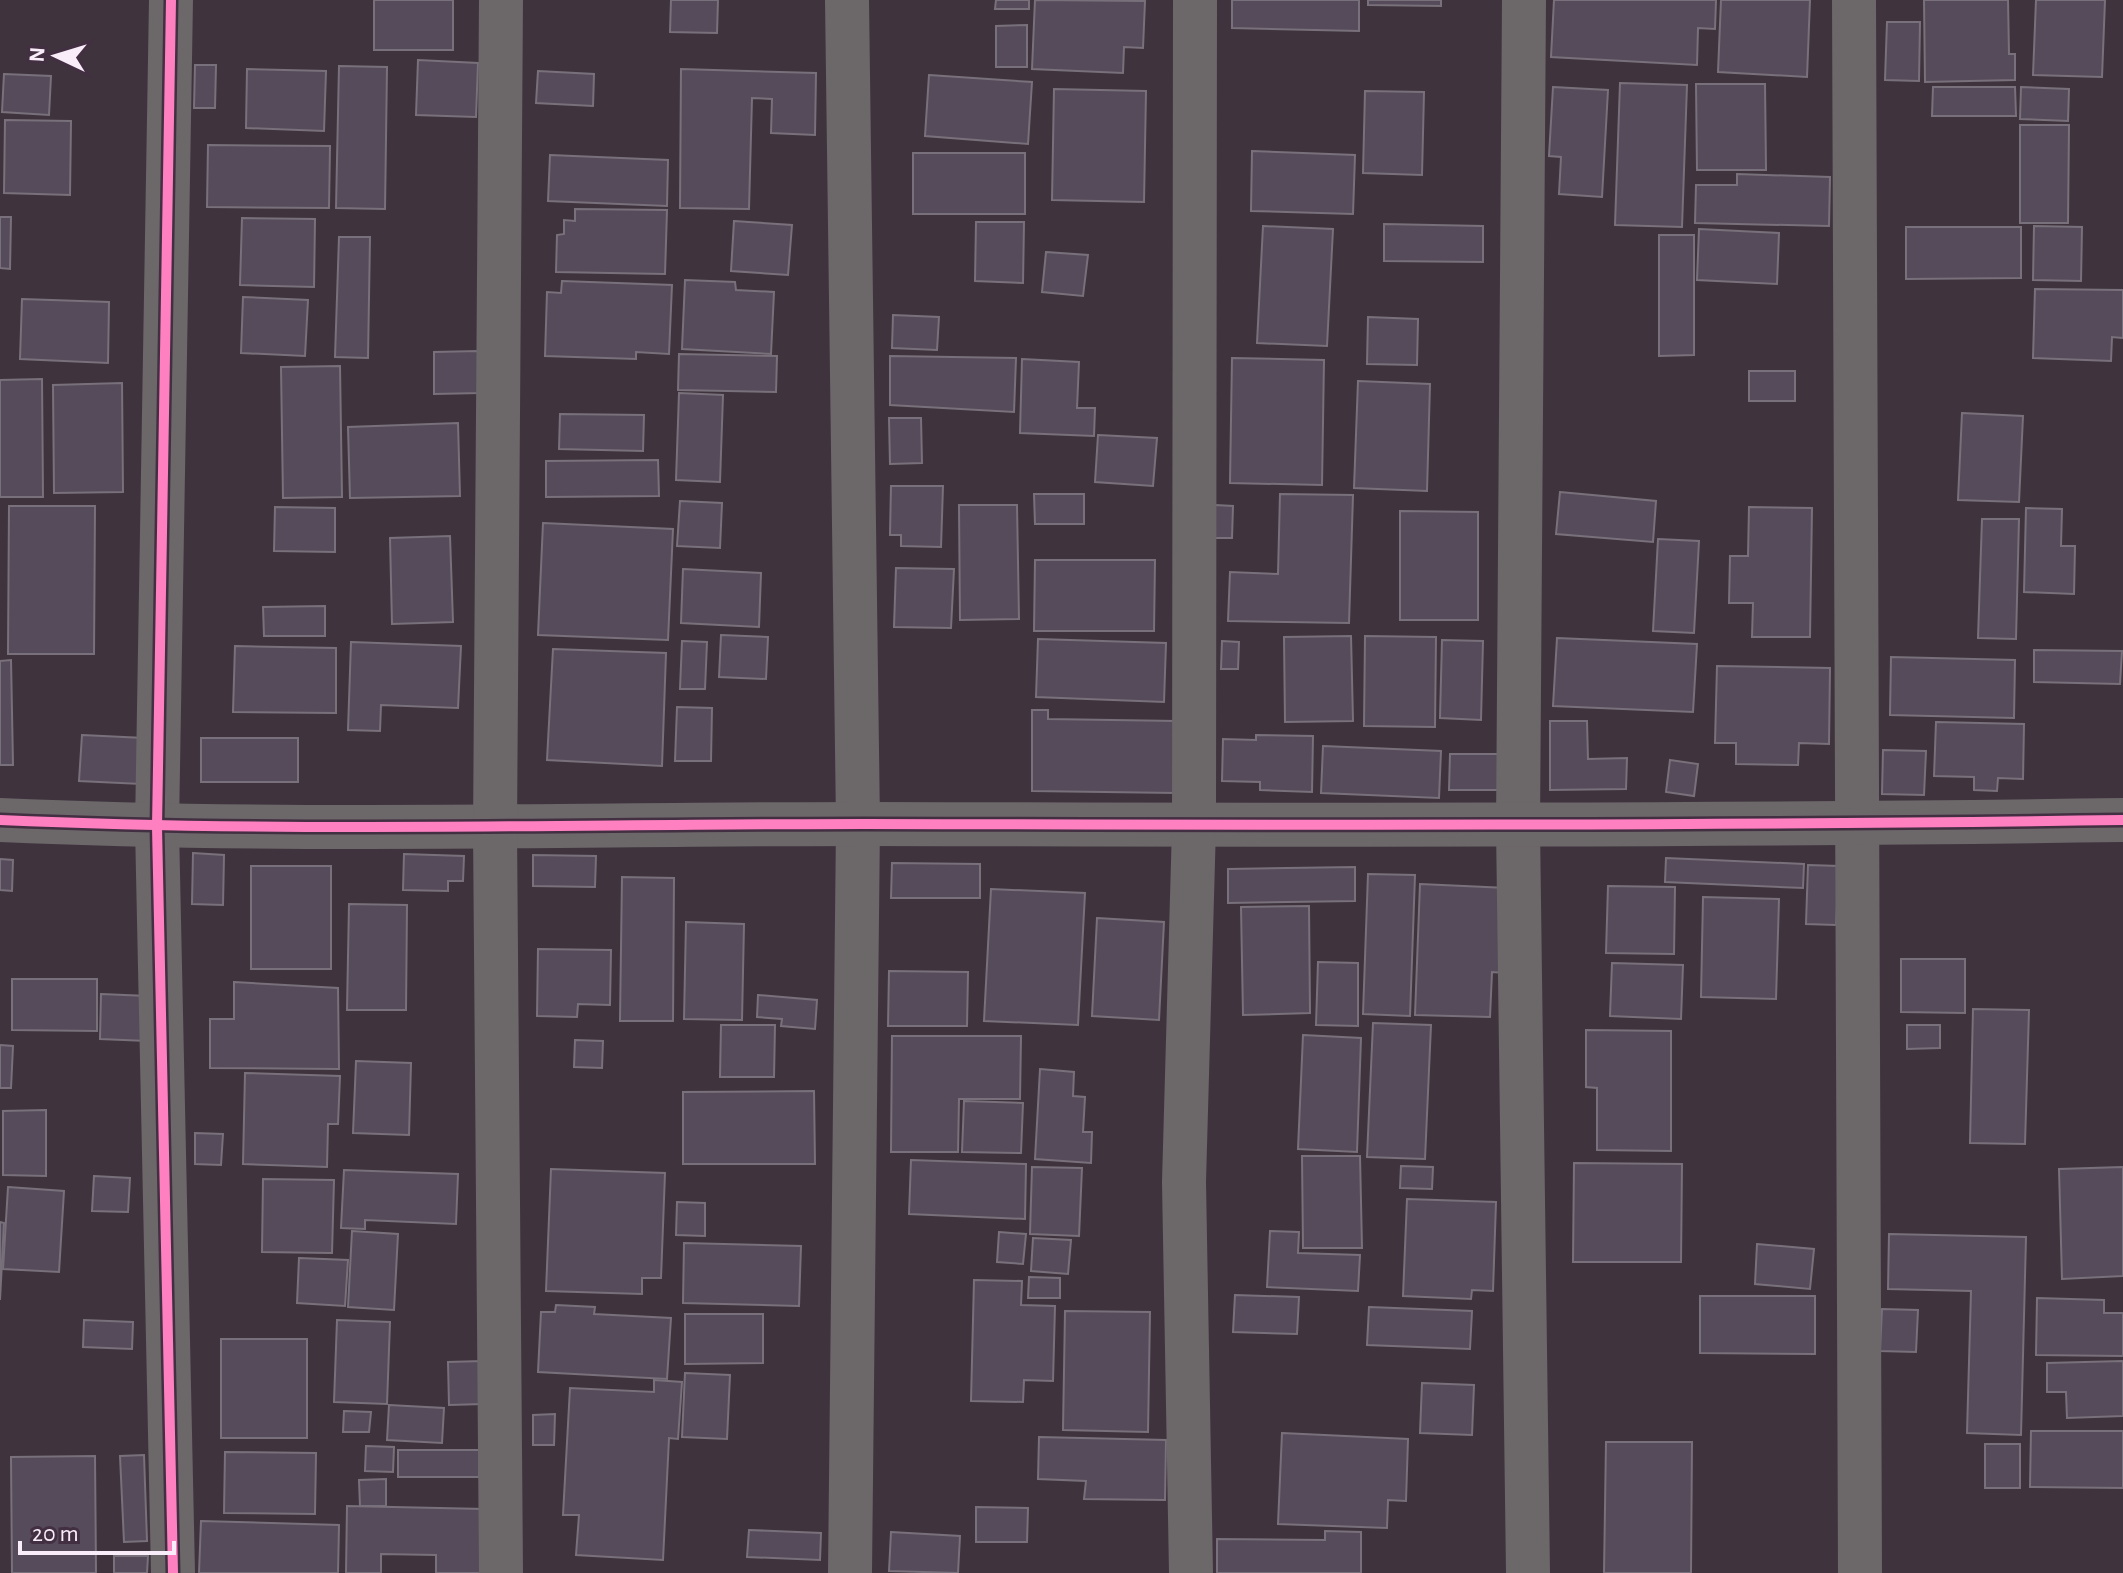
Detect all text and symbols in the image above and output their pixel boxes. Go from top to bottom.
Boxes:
north arrow [16,16,96,96]
text: N [26,46,49,63]
scale bar [20,1505,174,1555]
text: 20 m [32,1522,79,1546]

